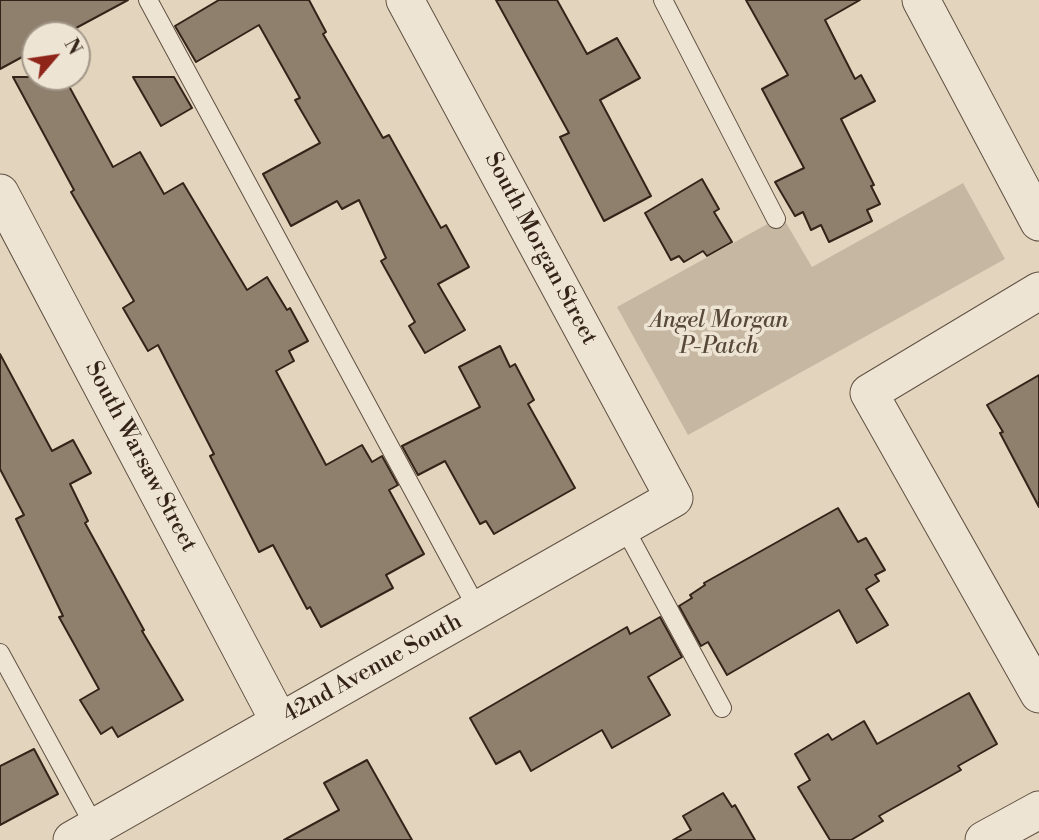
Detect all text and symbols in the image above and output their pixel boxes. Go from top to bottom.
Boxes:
north arrow [21,21,91,91]
text: N [58,34,87,59]
street label: South Morgan Street [478,148,602,350]
park label: Angel Morgan P-Patch [650,307,788,361]
street label: South Warsaw Street [78,357,202,557]
street label: 42nd Avenue South [279,608,467,730]

